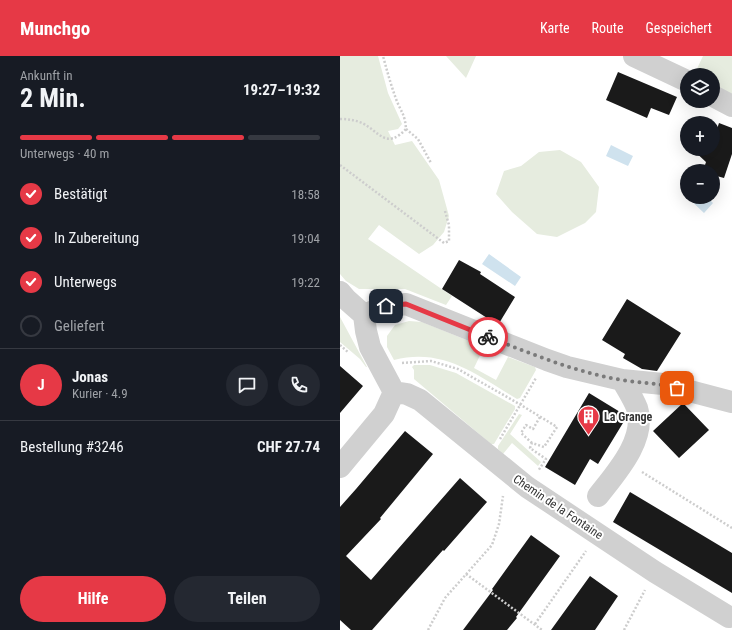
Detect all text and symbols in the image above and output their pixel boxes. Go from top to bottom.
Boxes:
text: Munchgo [20,17,90,40]
text: Karte [540,20,570,36]
text: Route [592,20,624,36]
text: Gespeichert [646,20,712,36]
text: Ankunft in [20,68,72,83]
map controls [680,68,720,204]
button: layers [680,68,720,108]
text: 19:27–19:32 [243,81,320,99]
text: 2 Min. [20,83,86,113]
button: + [680,116,720,156]
text: Unterwegs · 40 m [20,146,109,161]
button: − [680,164,720,204]
icon: check [20,183,42,205]
text: Bestätigt [54,185,107,203]
text: 18:58 [291,187,320,202]
icon: check [20,227,42,249]
text: In Zubereitung [54,229,139,247]
text: 19:04 [291,231,320,246]
icon: check [20,271,42,293]
text: Unterwegs [54,273,117,291]
text: 19:22 [291,275,320,290]
pin [369,289,403,323]
icon: home [375,295,397,317]
text: Geliefert [54,317,105,335]
courier [468,317,508,357]
icon: bike [477,326,499,348]
button: chat [226,364,268,406]
button: phone [278,364,320,406]
text: Jonas [72,368,108,386]
pin [660,371,694,405]
text: J [37,376,45,394]
icon: bag [666,377,688,399]
text: Kurier · 4.9 [72,386,128,401]
building icon: La Grange [575,404,601,437]
place label: La Grange [604,410,653,424]
text: Bestellung #3246 [20,438,124,456]
text: CHF 27.74 [257,438,320,456]
street label: Chemin de la Fontaine [511,472,606,542]
button: Hilfe [20,576,166,622]
button: Teilen [174,576,320,622]

